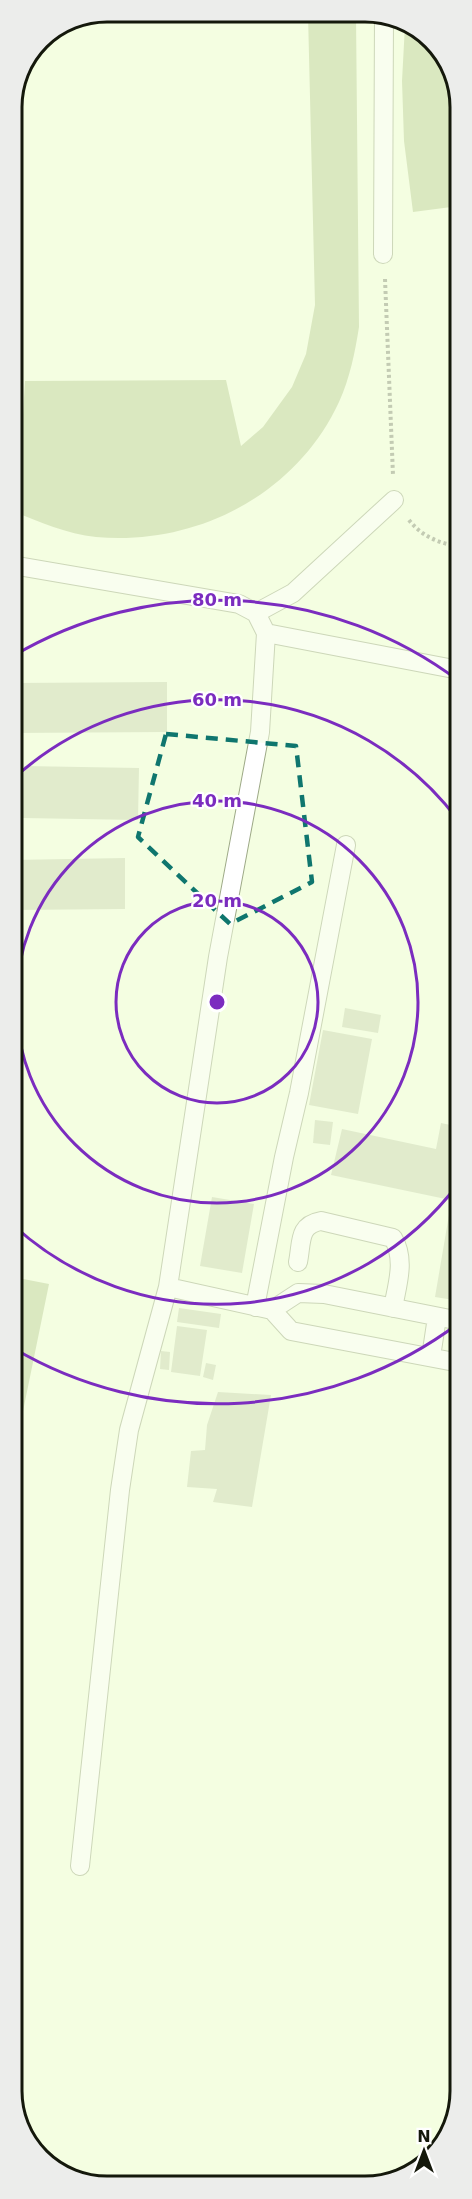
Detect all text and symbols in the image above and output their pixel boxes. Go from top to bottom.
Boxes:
text: 80 m [192,589,242,610]
text: 60 m [192,689,242,710]
text: 40 m [192,790,242,811]
text: 20 m [192,890,242,911]
centre of rings [207,992,227,1012]
north arrow [394,2121,454,2181]
text: N [417,2127,431,2146]

